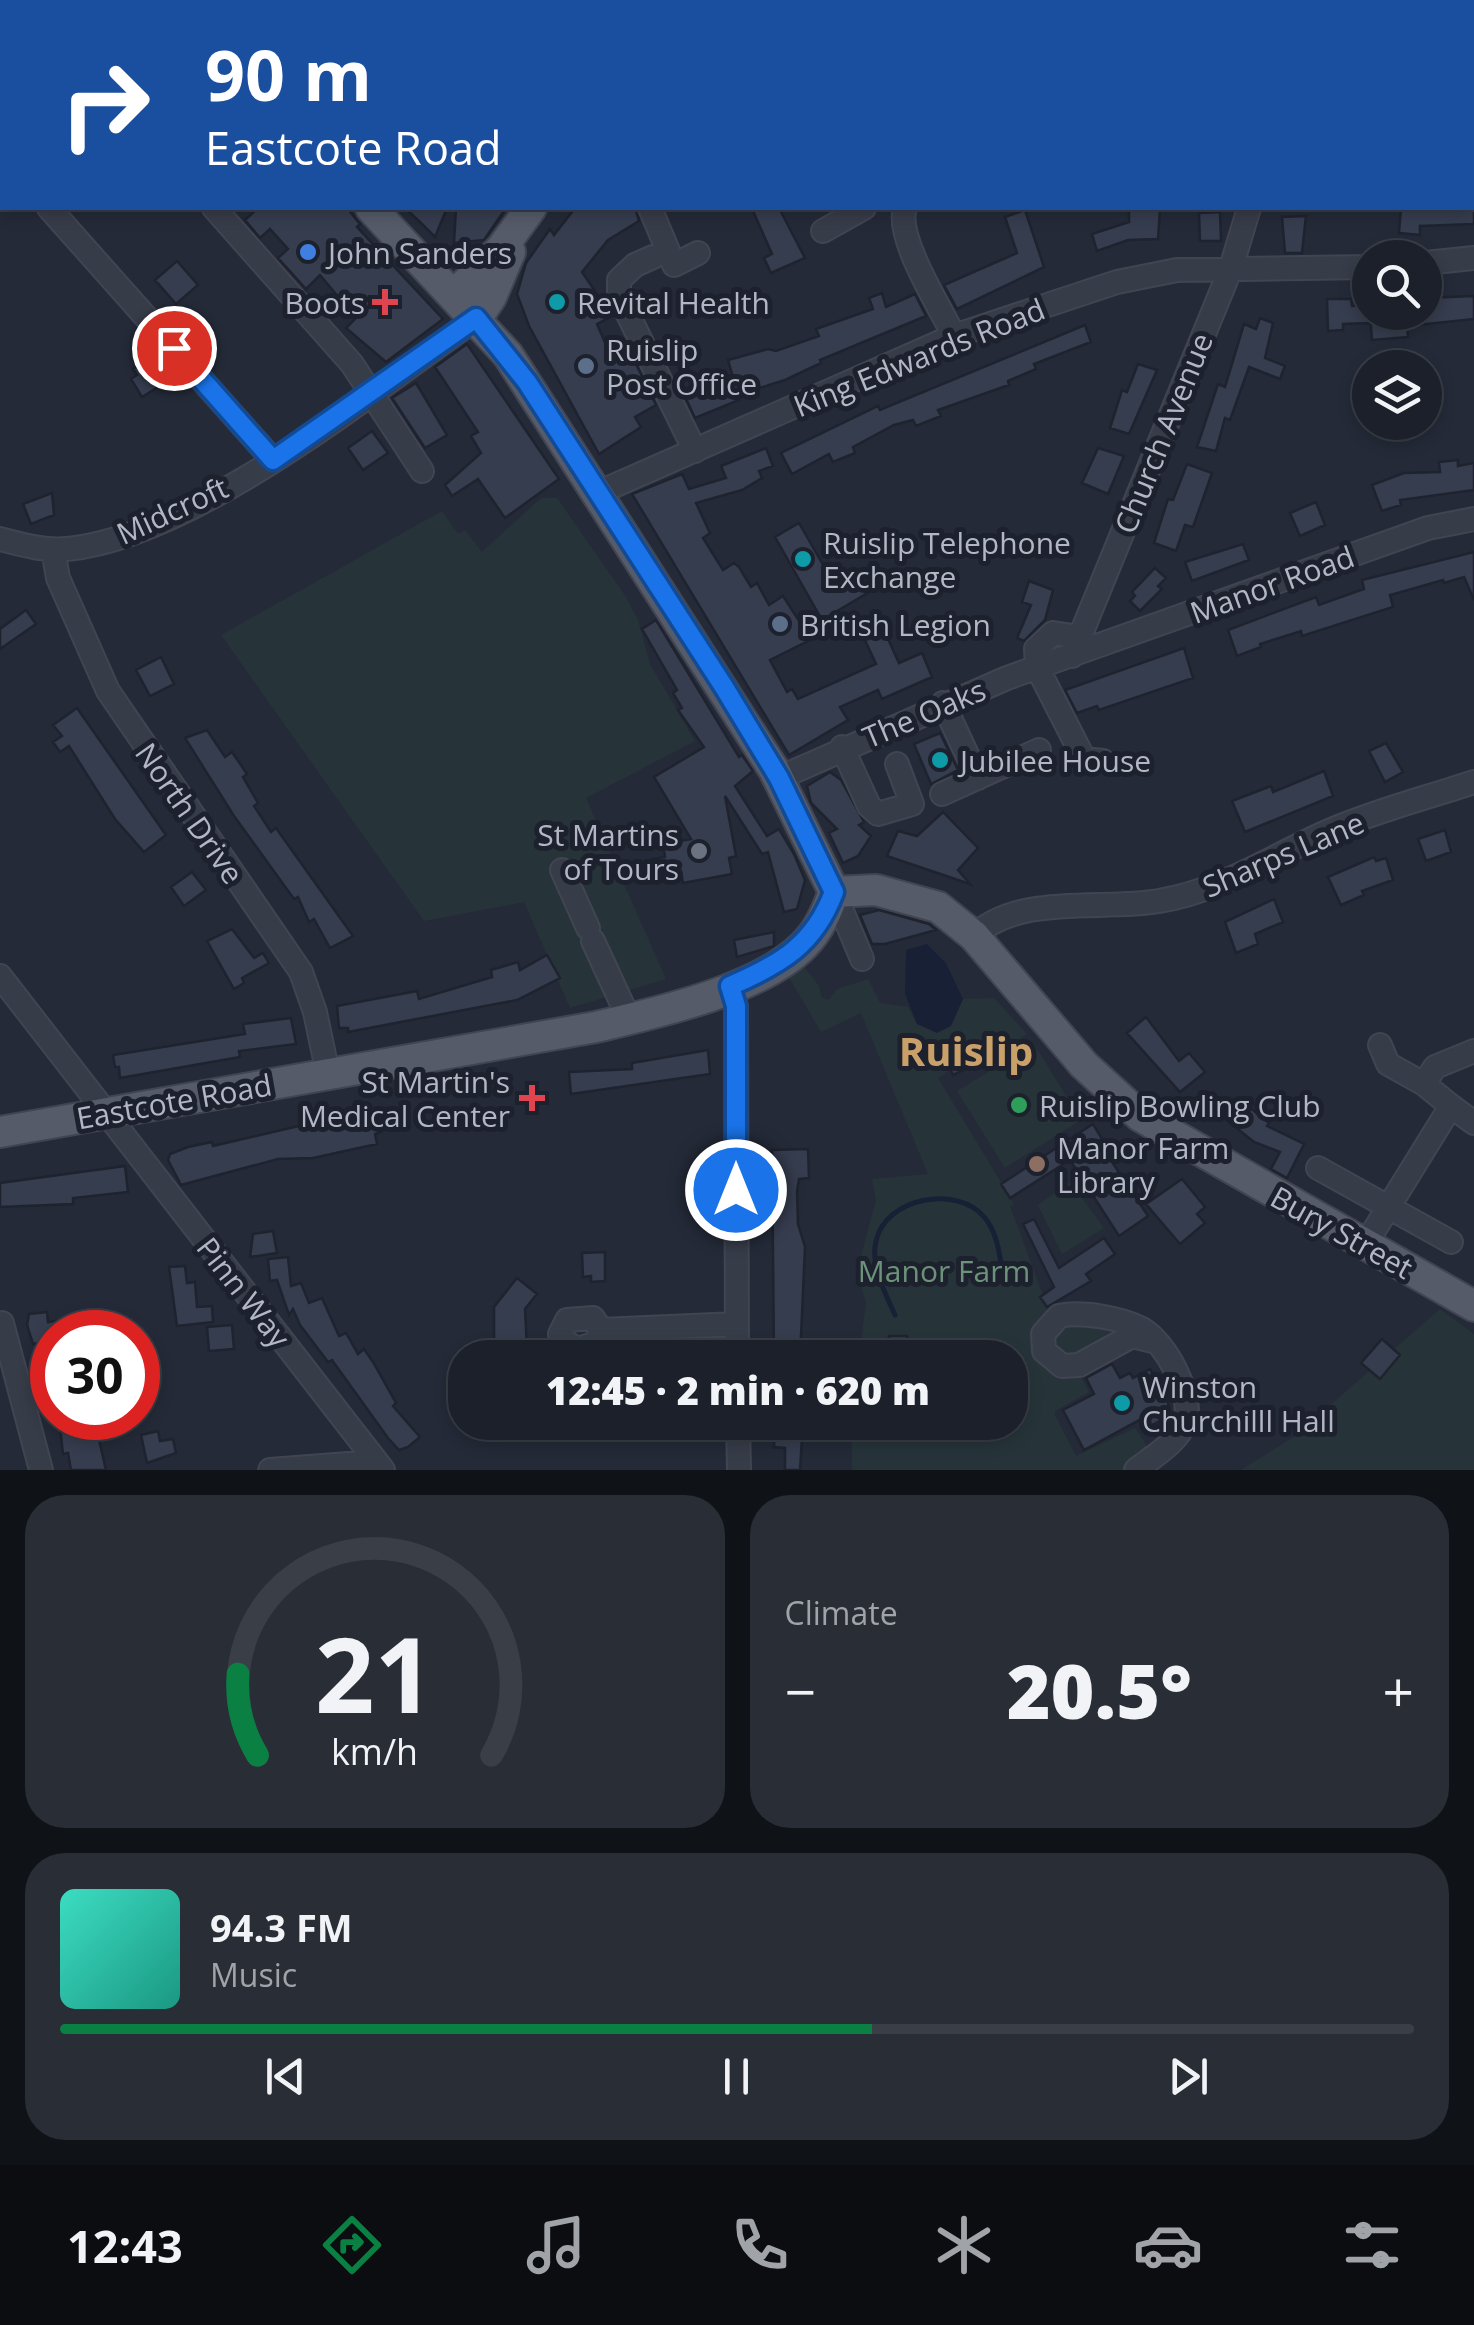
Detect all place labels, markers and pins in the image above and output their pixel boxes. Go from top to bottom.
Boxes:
place label: John Sanders [325,232,512,273]
marker: John Sanders [297,241,319,263]
place label: Boots [285,282,365,323]
place label: Revital Health [577,282,770,323]
marker: Boots [374,291,396,313]
marker: Revital Health [546,291,568,313]
pin [132,306,217,391]
place label: Ruislip Post Office [606,329,757,404]
marker: Ruislip Post Office [575,355,597,377]
place label: Ruislip Telephone Exchange [823,522,1071,597]
marker: Ruislip Telephone Exchange [792,548,814,570]
place label: British Legion [800,604,991,645]
marker: British Legion [769,613,791,635]
place label: Jubilee House [957,740,1151,781]
marker: Jubilee House [929,749,951,771]
place label: St Martins of Tours [537,814,679,889]
marker: St Martins of Tours [688,840,710,862]
place label: St Martin's Medical Center [300,1061,510,1136]
marker: St Martin's Medical Center [519,1085,545,1111]
place label: Ruislip Bowling Club [1039,1085,1321,1126]
marker: Ruislip Bowling Club [1008,1094,1030,1116]
place label: Manor Farm Library [1057,1127,1229,1202]
marker: Manor Farm Library [1026,1153,1048,1175]
place label: Winston Churchilll Hall [1142,1366,1335,1441]
marker: Winston Churchilll Hall [1111,1392,1133,1414]

